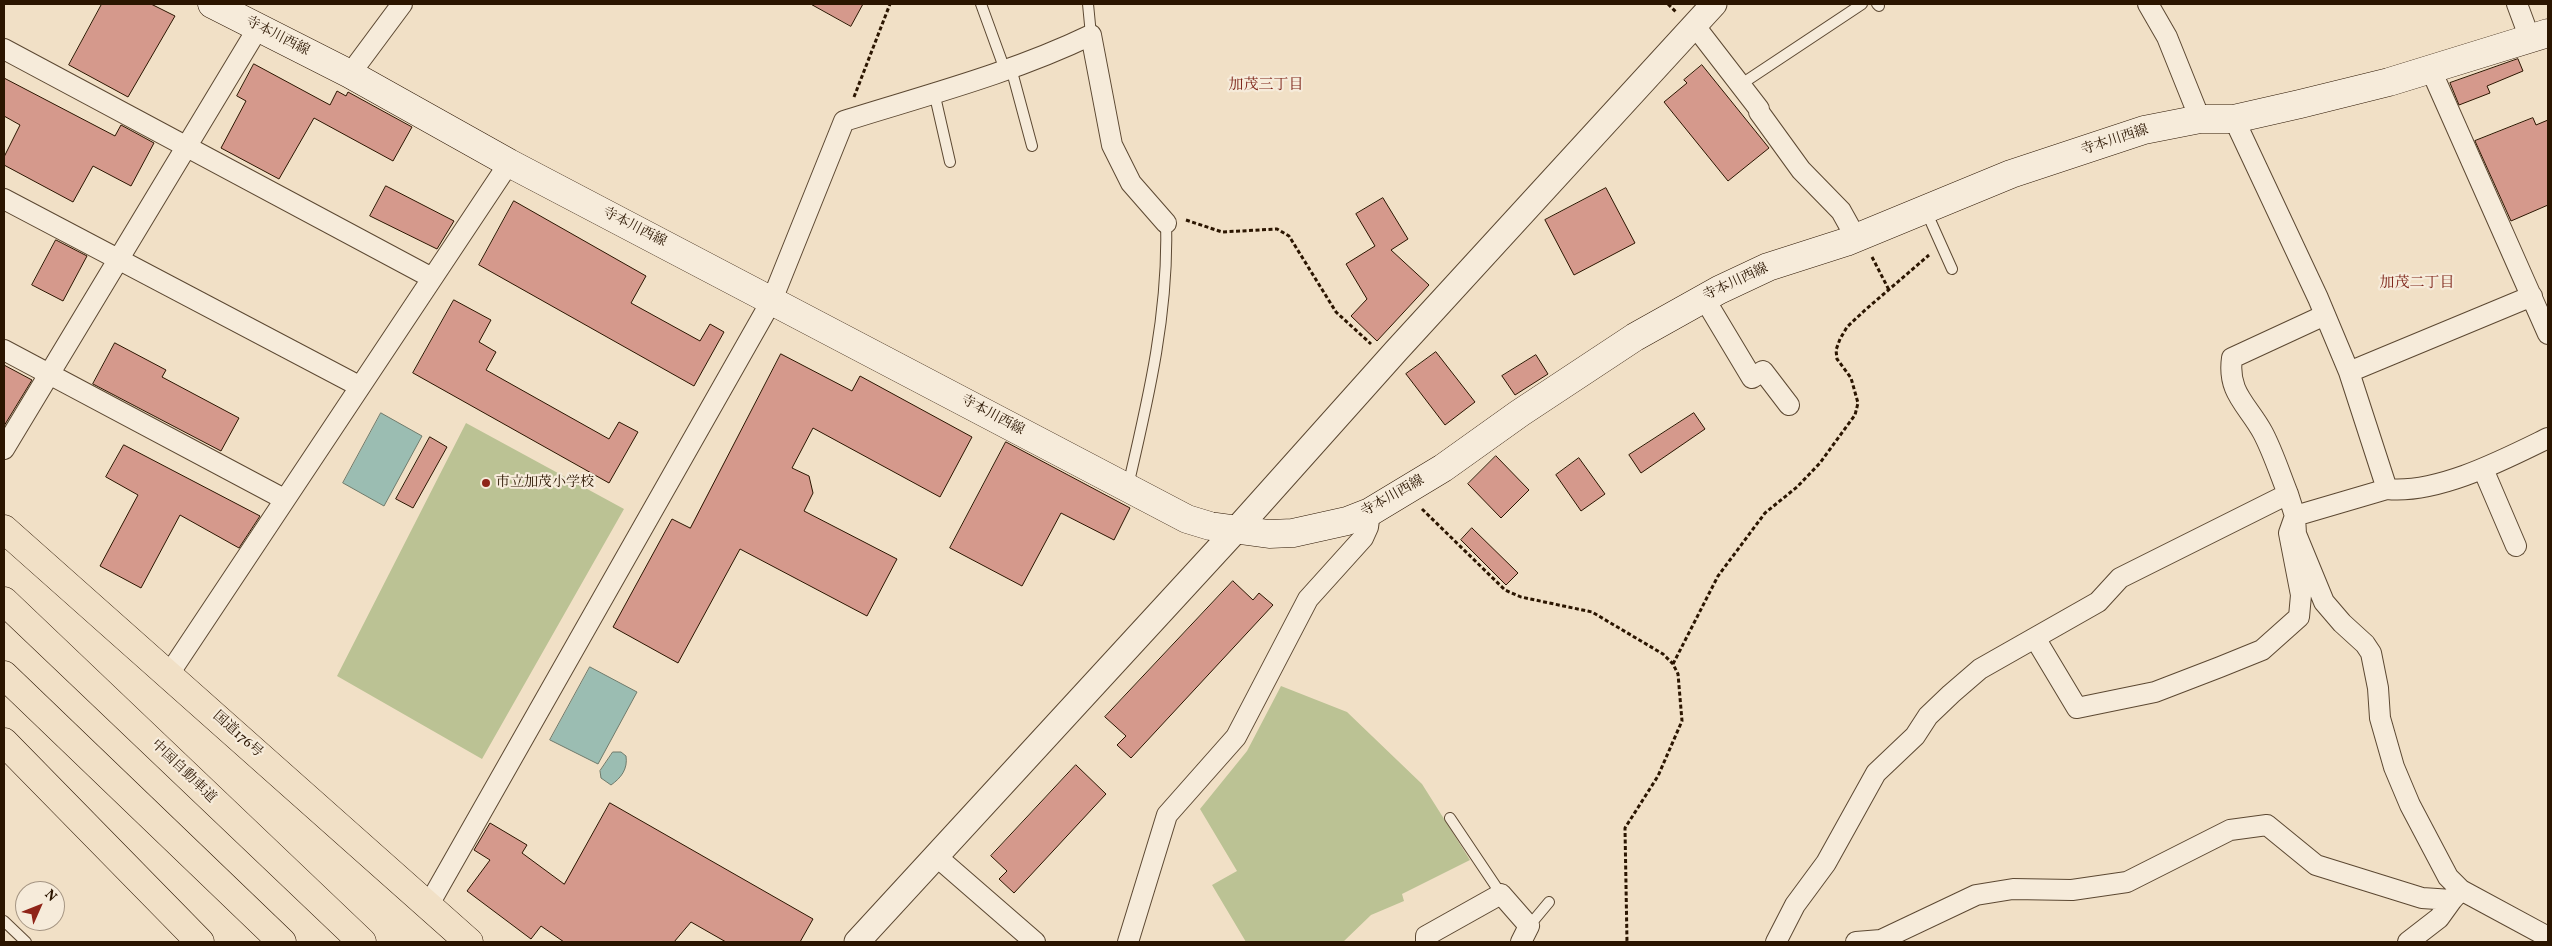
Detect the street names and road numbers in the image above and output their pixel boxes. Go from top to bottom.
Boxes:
street label: 寺本川西線 [242,14,312,60]
street label: 寺本川西線 [2079,122,2151,160]
street label: 寺本川西線 [599,205,669,251]
street label: 寺本川西線 [1701,261,1771,305]
street label: 寺本川西線 [957,392,1027,440]
street label: 寺本川西線 [1358,473,1428,521]
street label: 国道176号 [209,708,265,762]
street label: 中国自動車道 [147,737,219,807]

